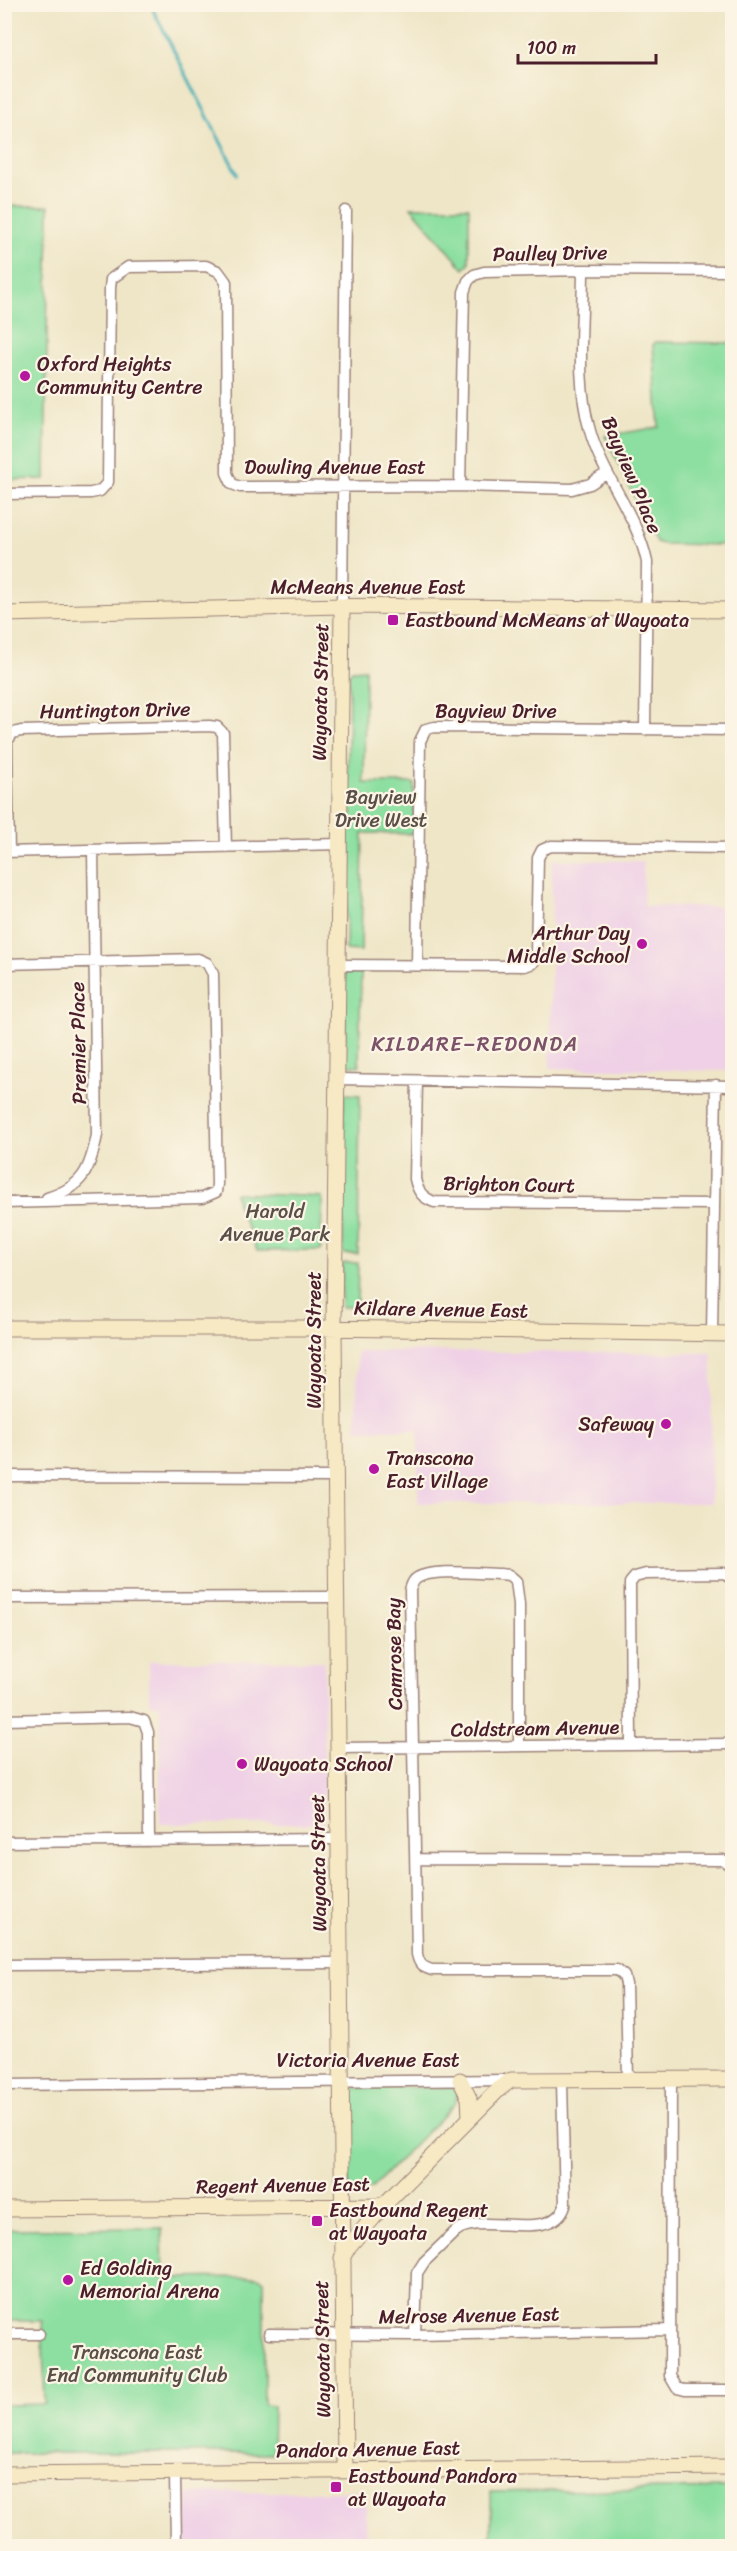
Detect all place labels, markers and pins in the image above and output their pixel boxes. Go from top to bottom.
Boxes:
place label: Oxford Heights Community Centre [37,347,203,405]
marker: Oxford Heights Community Centre [18,369,32,383]
place label: Eastbound McMeans at Wayoata [405,603,689,638]
marker: Eastbound McMeans at Wayoata [386,613,400,627]
place label: Arthur Day Middle School [507,916,631,974]
marker: Arthur Day Middle School [635,937,649,951]
place label: Safeway [578,1407,655,1442]
marker: Safeway [659,1417,673,1431]
place label: Transcona East Village [386,1441,488,1499]
marker: Transcona East Village [367,1462,381,1476]
place label: Wayoata School [254,1747,394,1782]
marker: Wayoata School [235,1757,249,1771]
place label: Eastbound Regent at Wayoata [329,2193,489,2251]
marker: Eastbound Regent at Wayoata [310,2214,324,2228]
place label: Ed Golding Memorial Arena [80,2251,219,2309]
marker: Ed Golding Memorial Arena [61,2273,75,2287]
place label: Eastbound Pandora at Wayoata [348,2459,517,2517]
marker: Eastbound Pandora at Wayoata [329,2480,343,2494]

